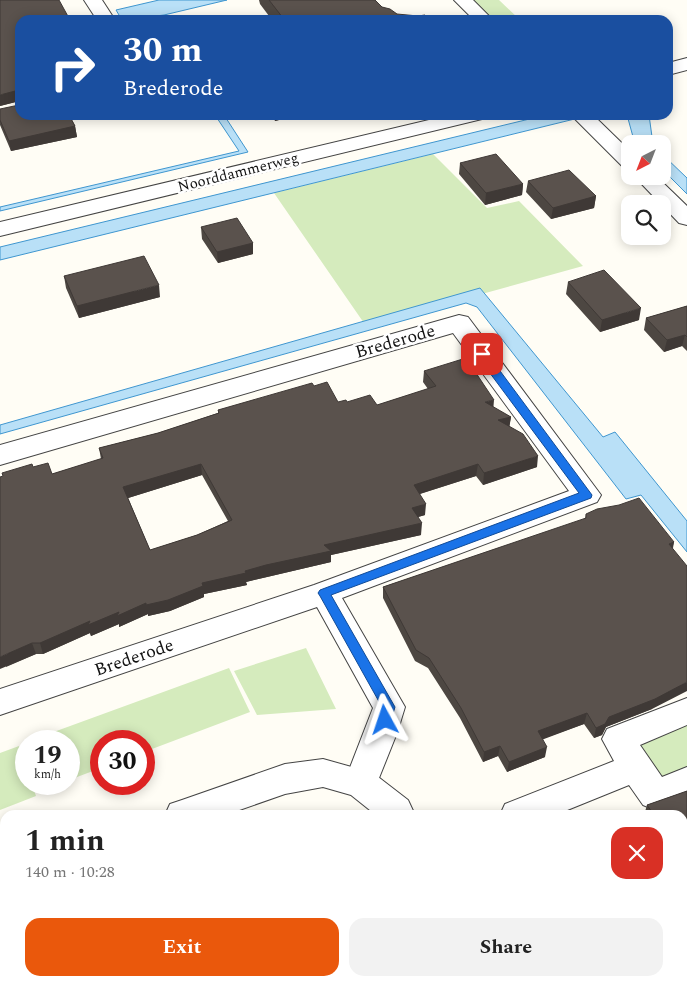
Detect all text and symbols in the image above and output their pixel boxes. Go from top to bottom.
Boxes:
text: 30 m [123,24,203,77]
icon: right [40,35,105,100]
text: Brederode [123,72,223,105]
north arrow [621,135,671,185]
map controls [621,135,671,245]
street label: Noorddammerweg [175,146,301,199]
button: search [621,195,671,245]
street label: Brederode [352,317,438,366]
pin [461,333,503,375]
icon: arrive [468,340,496,368]
street label: Brederode [91,631,177,684]
position arrow [358,693,410,745]
speed limit sign: 30 [90,730,155,795]
text: 19 [33,737,62,775]
text: km/h [34,765,61,784]
text: 1 min [25,818,105,864]
button: close [611,827,663,879]
text: 140 m · 10:28 [25,860,115,884]
button: Exit [25,918,339,976]
button: Share [349,918,663,976]

